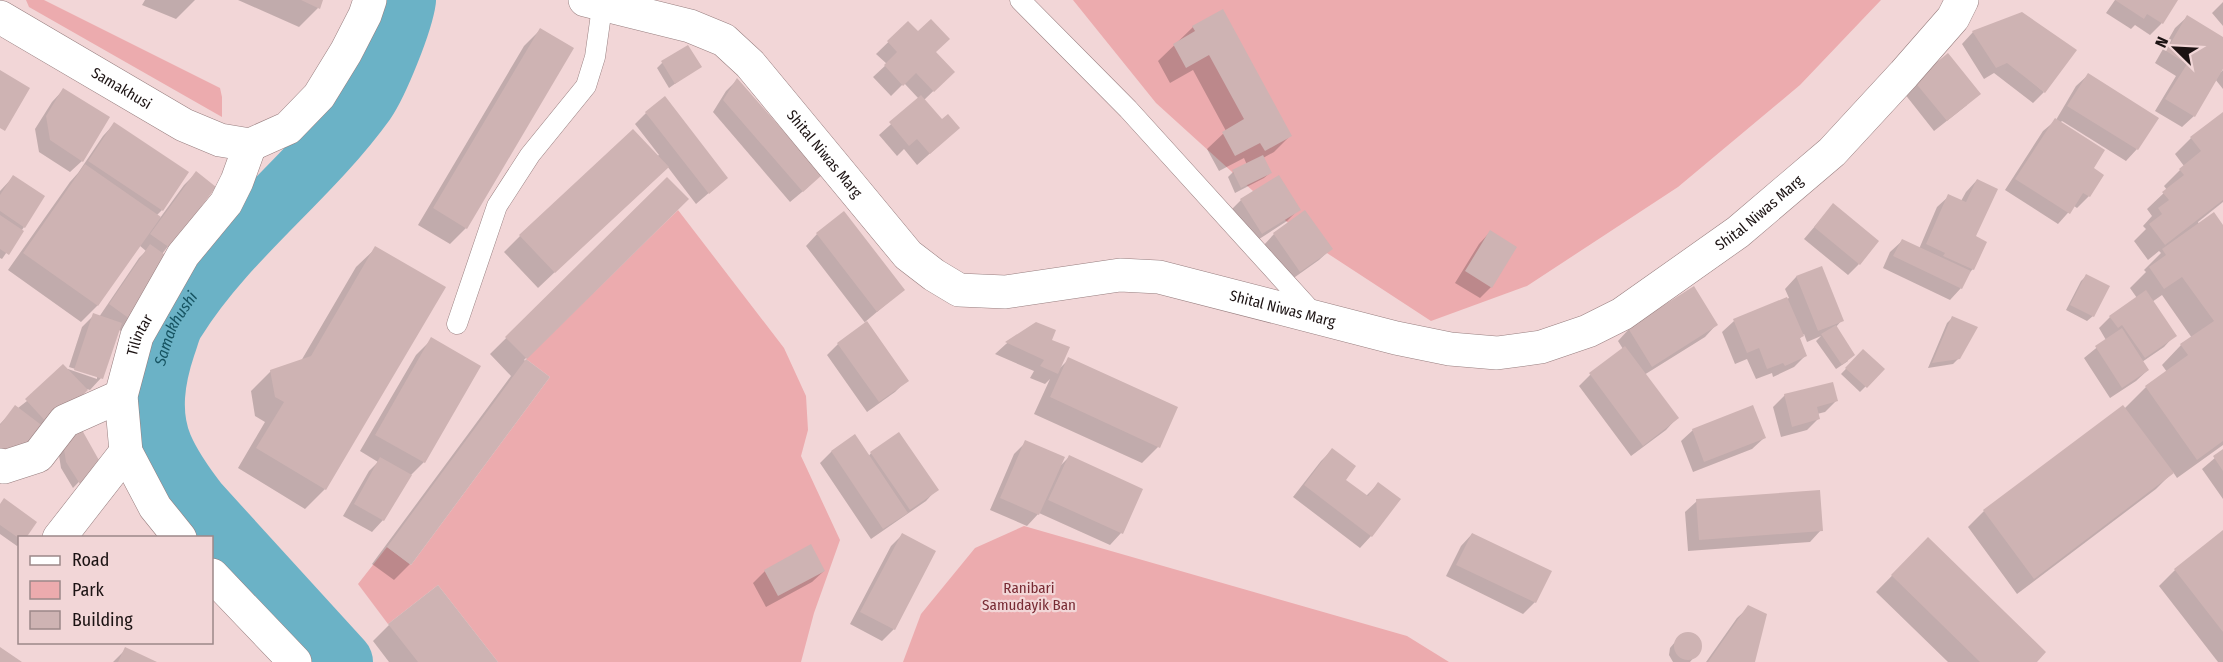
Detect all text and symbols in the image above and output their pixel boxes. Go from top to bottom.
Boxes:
north arrow [2145,18,2205,78]
text: N [2151,34,2172,50]
street label: Samakhusi [88,64,155,113]
street label: Shital Niwas Marg [783,106,866,201]
street label: Shital Niwas Marg [1712,172,1807,254]
street label: Shital Niwas Marg [1228,287,1337,331]
water label: Samakhushi [150,288,201,369]
street label: Tilintar [123,310,157,358]
legend [18,536,213,644]
text: Road [72,549,109,571]
text: Park [72,579,105,601]
park label: Ranibari Samudayik Ban [982,579,1076,614]
text: Building [72,609,133,631]

